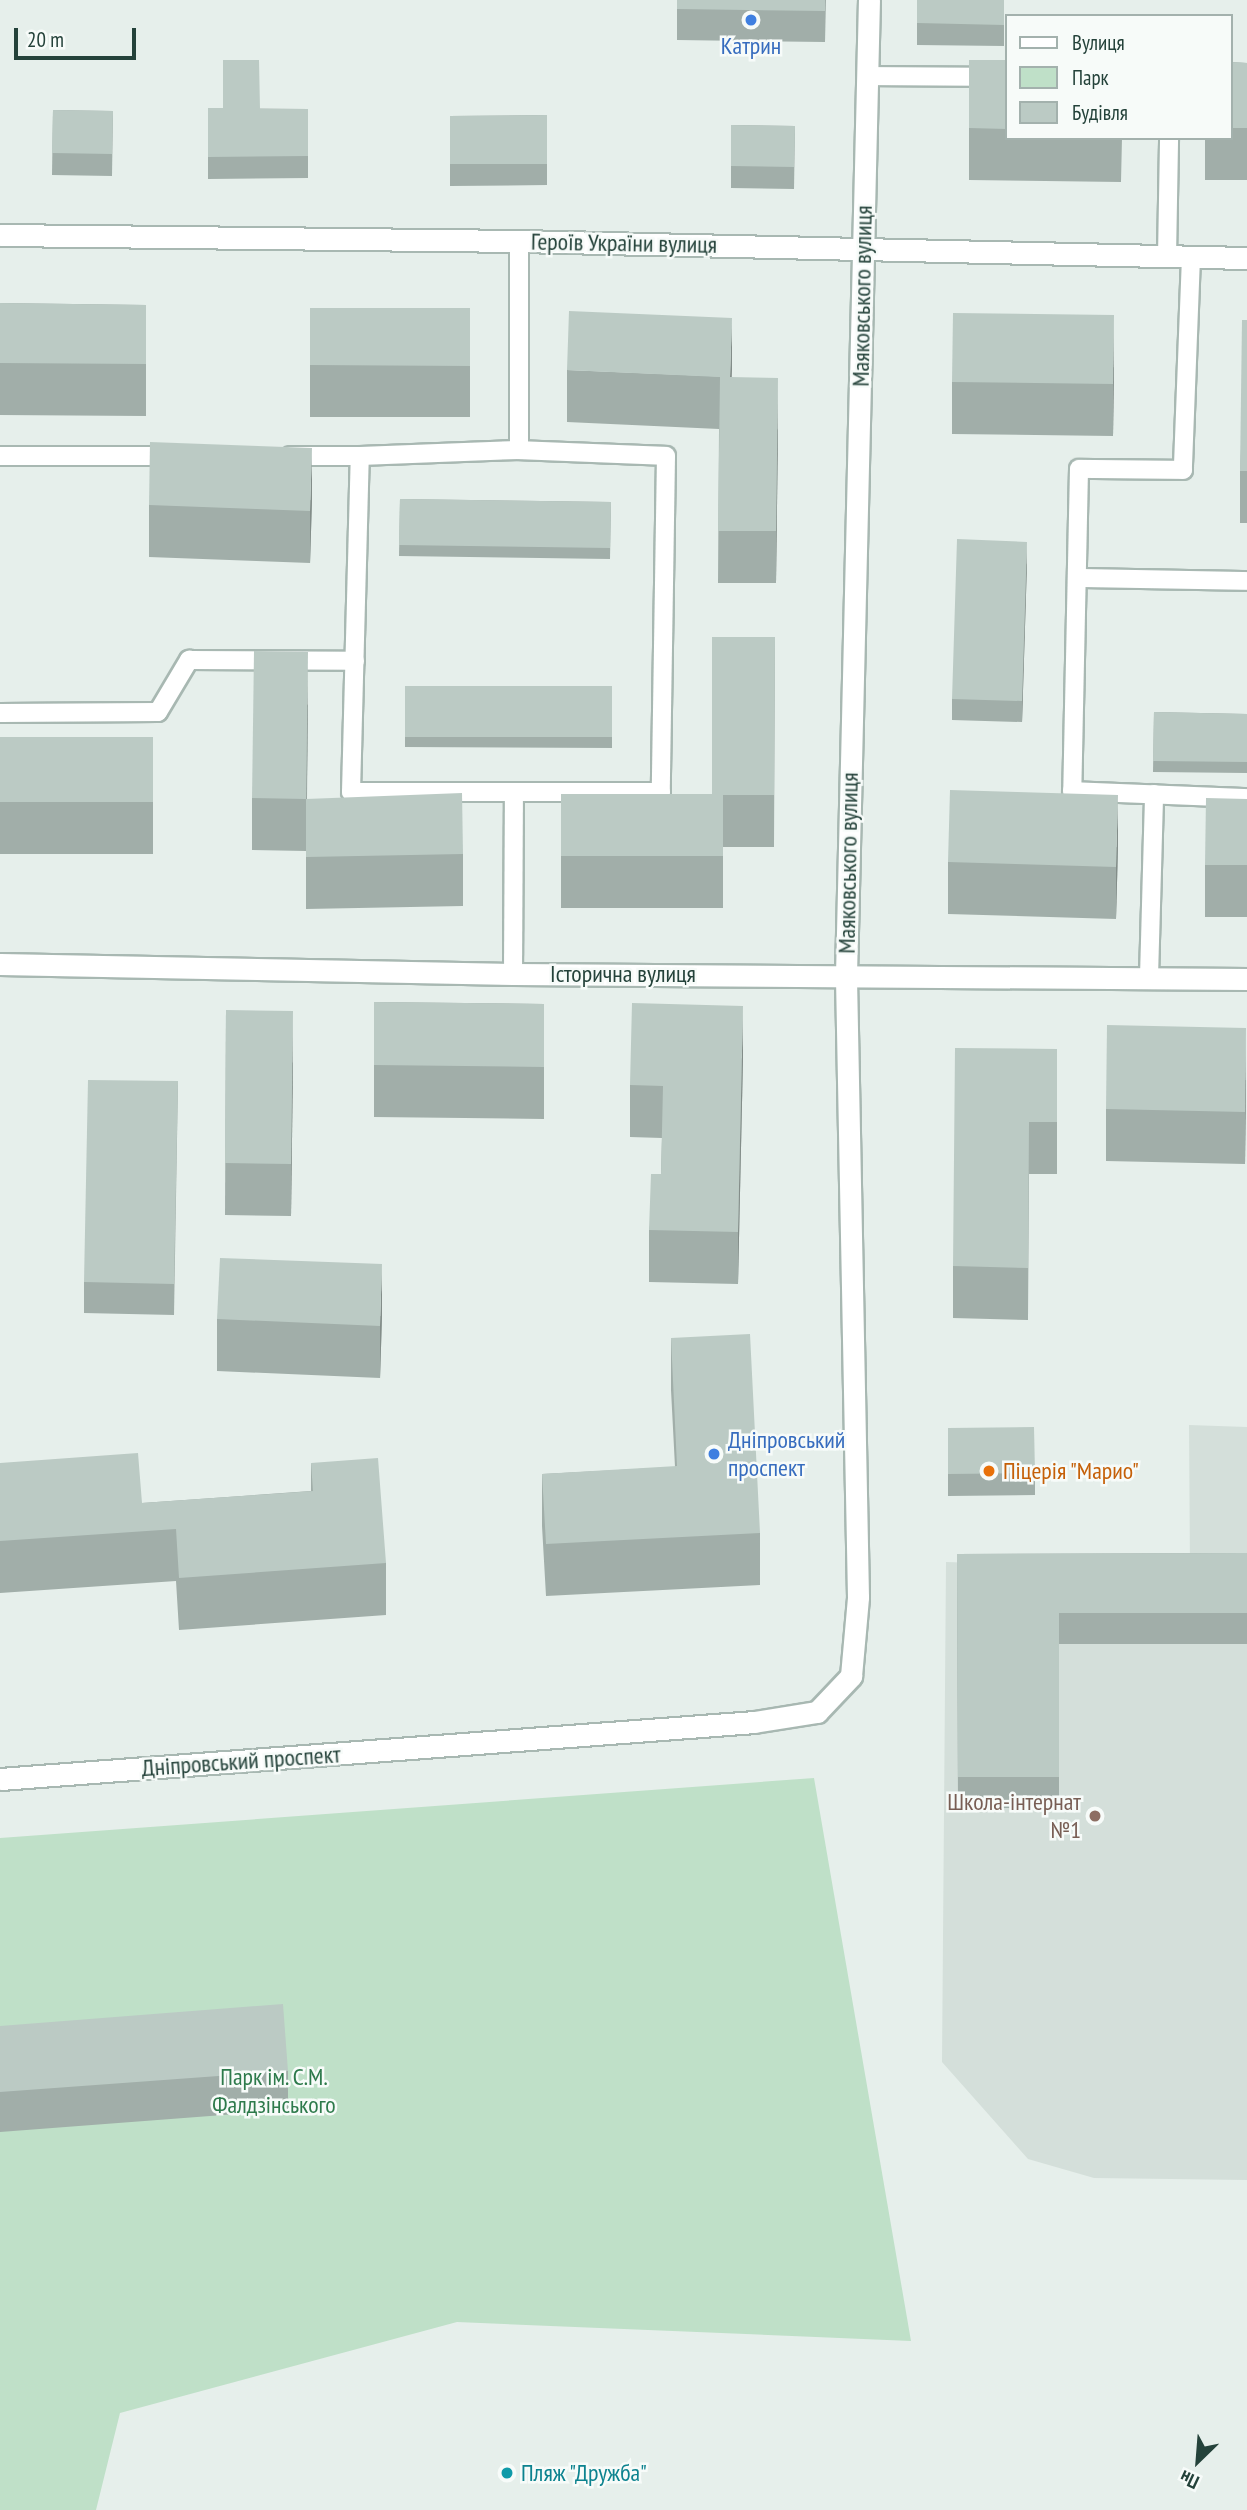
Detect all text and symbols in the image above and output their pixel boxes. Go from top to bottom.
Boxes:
marker: Катрин [743,12,759,28]
scale bar [18,14,140,58]
legend [1006,14,1233,140]
text: 20 m [27,26,64,53]
text: Вулиця [1072,29,1125,56]
place label: Катрин [721,32,781,60]
text: Парк [1072,64,1109,91]
text: Будівля [1072,99,1128,126]
street label: Маяковського вулиця [846,205,878,387]
street label: Героїв України вулиця [530,227,718,259]
street label: Маяковського вулиця [832,772,864,954]
street label: Історична вулиця [550,960,696,988]
place label: Дніпровський проспект [728,1426,845,1482]
marker: Дніпровський проспект [706,1446,722,1462]
place label: Піцерія "Марио" [1003,1457,1140,1485]
marker: Піцерія "Марио" [981,1463,997,1479]
street label: Дніпровський проспект [141,1740,341,1782]
place label: Школа-інтернат №1 [947,1788,1081,1844]
marker: Школа-інтернат №1 [1087,1808,1103,1824]
park label: Парк ім. С.М. Фалдзінського [212,2063,336,2119]
north arrow [1163,2426,1233,2496]
place label: Пляж "Дружба" [521,2459,648,2487]
marker: Пляж "Дружба" [499,2465,515,2481]
text: Пн [1176,2465,1203,2495]

